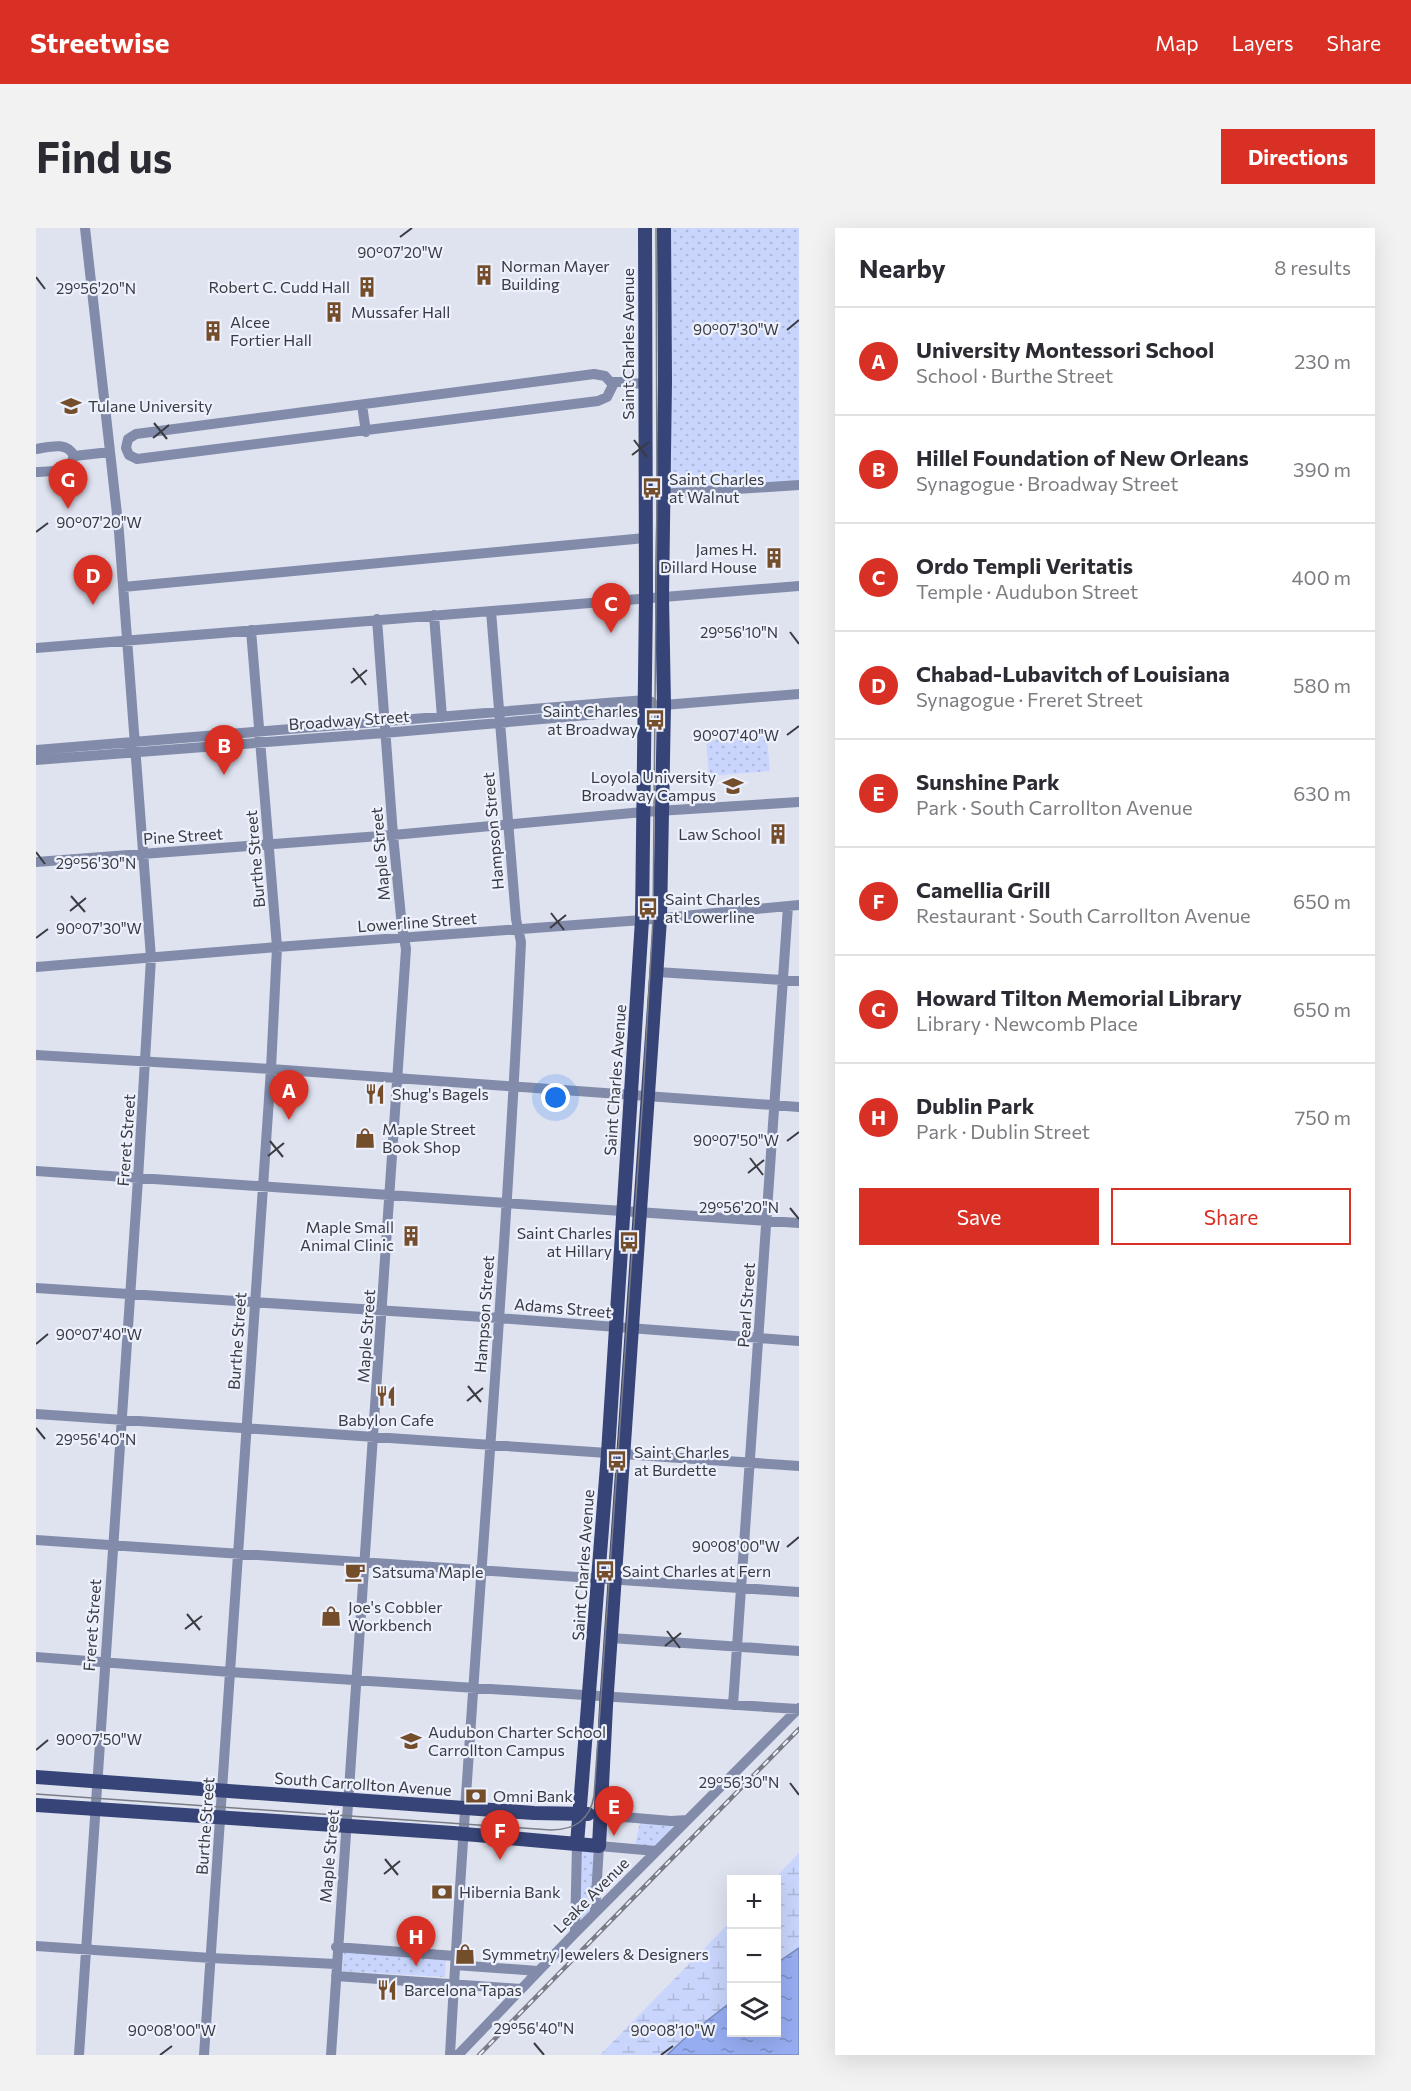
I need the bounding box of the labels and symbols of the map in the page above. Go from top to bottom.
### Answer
text: 90°07'20"W [357,243,443,261]
place label: Norman Mayer Building [501,256,610,293]
building icon: Norman Mayer Building [472,263,496,287]
street label: Saint Charles Avenue [618,268,637,420]
building icon: Robert C. Cudd Hall [355,275,379,299]
place label: Robert C. Cudd Hall [209,277,350,296]
text: 29°56'20"N [56,279,136,297]
building icon: Mussafer Hall [322,300,346,324]
place label: Mussafer Hall [351,302,450,321]
place label: Alcee Fortier Hall [230,312,312,349]
building icon: Alcee Fortier Hall [201,319,225,343]
text: 90°07'30"W [693,320,779,338]
school or university icon: Tulane University [59,394,83,418]
place label: Tulane University [88,396,213,415]
pin: G [48,460,87,509]
place label: Saint Charles at Walnut [669,469,764,506]
bus stop icon: Saint Charles at Walnut [640,476,664,500]
text: 90°07'20"W [56,513,142,531]
place label: James H. Dillard House [660,539,757,576]
building icon: James H. Dillard House [762,546,786,570]
pin: D [74,556,112,605]
pin: C [592,584,630,633]
text: 29°56'10"N [700,623,778,641]
place label: Saint Charles at Broadway [543,701,638,738]
street label: Broadway Street [288,706,410,733]
bus stop icon: Saint Charles at Broadway [643,708,667,732]
pin: B [204,726,243,775]
text: 90°07'40"W [693,726,779,744]
place label: Loyola University Broadway Campus [581,767,716,804]
street label: Hampson Street [478,771,507,891]
school or university icon: Loyola University Broadway Campus [721,774,745,798]
street label: Maple Street [366,806,393,902]
street label: Burthe Street [241,809,268,909]
building icon: Law School [766,822,790,846]
street label: Pine Street [142,823,224,848]
place label: Law School [678,824,761,843]
text: 29°56'30"N [56,854,136,872]
place label: Saint Charles at Lowerline [665,889,760,926]
bus stop icon: Saint Charles at Lowerline [636,896,660,920]
street label: Lowerline Street [357,908,478,935]
text: 90°07'30"W [56,919,142,937]
street label: Saint Charles Avenue [600,1004,629,1156]
pin: A [270,1070,308,1120]
restaurant icon: Shug's Bagels [363,1082,387,1106]
your location [541,1083,570,1112]
place label: Shug's Bagels [392,1084,489,1103]
street label: Freret Street [113,1093,138,1187]
place label: Maple Street Book Shop [382,1119,476,1156]
shop icon: Maple Street Book Shop [353,1126,377,1150]
text: 90°07'50"W [693,1131,779,1149]
text: 29°56'20"N [699,1198,779,1216]
place label: Maple Small Animal Clinic [300,1217,394,1254]
place label: Saint Charles at Hillary [517,1223,612,1260]
building icon: Maple Small Animal Clinic [399,1224,423,1248]
bus stop icon: Saint Charles at Hillary [617,1230,641,1254]
street label: Hampson Street [470,1254,497,1373]
street label: Pearl Street [733,1261,758,1348]
street label: Maple Street [353,1288,378,1383]
street label: Burthe Street [224,1291,249,1391]
street label: Adams Street [513,1294,613,1321]
text: 90°07'40"W [56,1325,142,1343]
restaurant icon: Babylon Cafe [374,1384,398,1408]
place label: Babylon Cafe [338,1410,434,1429]
text: 29°56'40"N [56,1430,136,1448]
place label: Saint Charles at Burdette [634,1442,729,1479]
bus stop icon: Saint Charles at Burdette [605,1449,629,1473]
street label: Saint Charles Avenue [568,1489,597,1641]
text: 90°08'00"W [692,1537,780,1555]
bus stop icon: Saint Charles at Fern [593,1559,617,1583]
cafe icon: Satsuma Maple [343,1560,367,1584]
place label: Saint Charles at Fern [622,1561,771,1580]
place label: Satsuma Maple [372,1562,483,1581]
street label: Freret Street [79,1578,104,1672]
place label: Joe's Cobbler Workbench [348,1597,443,1634]
shop icon: Joe's Cobbler Workbench [319,1604,343,1628]
place label: Audubon Charter School Carrollton Campus [428,1722,606,1759]
school or university icon: Audubon Charter School Carrollton Campus [399,1729,423,1753]
text: 90°07'50"W [56,1730,142,1748]
street label: South Carrollton Avenue [274,1768,452,1799]
text: 29°56'30"N [699,1773,779,1791]
street label: Burthe Street [192,1776,217,1876]
bank icon: Omni Bank [464,1784,488,1808]
place label: Omni Bank [493,1786,573,1805]
pin: E [594,1786,634,1836]
street label: Maple Street [315,1808,342,1904]
pin: F [480,1810,520,1860]
street label: Leake Avenue [549,1853,632,1936]
bank icon: Hibernia Bank [430,1880,454,1904]
place label: Hibernia Bank [459,1882,561,1901]
pin: H [396,1916,436,1966]
shop icon: Symmetry Jewelers & Designers [453,1942,477,1966]
place label: Symmetry Jewelers & Designers [482,1944,709,1963]
restaurant icon: Barcelona Tapas [375,1978,399,2002]
place label: Barcelona Tapas [404,1980,522,1999]
text: 29°56'40"N [494,2019,574,2037]
text: 90°08'00"W [128,2021,216,2039]
text: 90°08'10"W [631,2021,715,2039]

